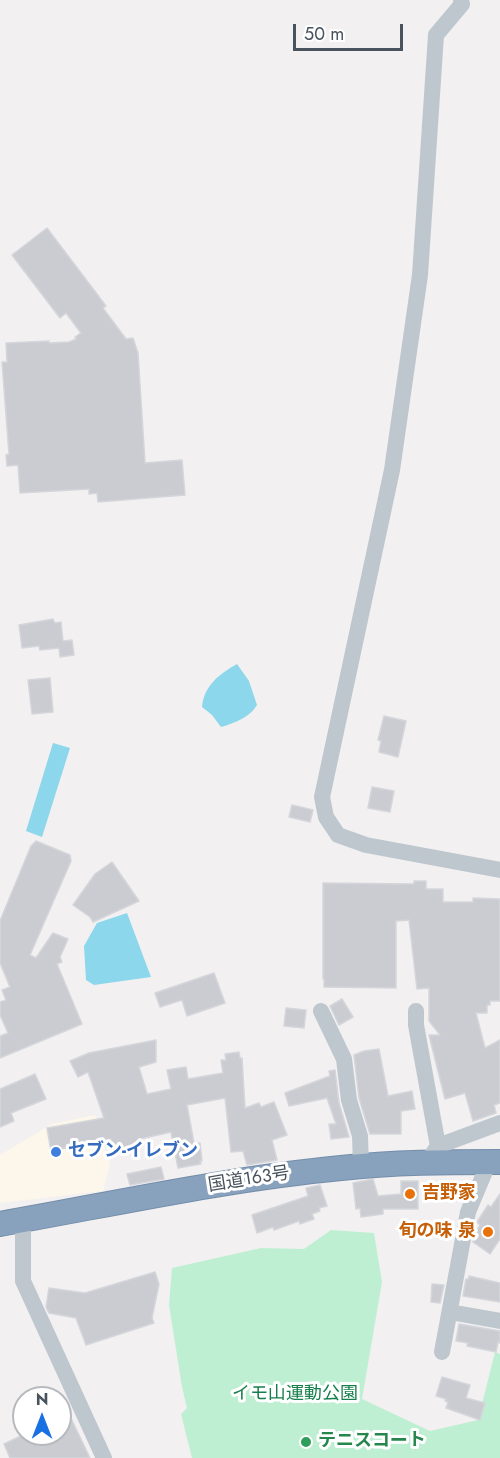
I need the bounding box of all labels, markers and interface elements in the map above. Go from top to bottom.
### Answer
scale bar [296,12,406,50]
text: 50 m [304,21,344,47]
place label: セブン-イレブン [68,1141,198,1163]
marker: セブン-イレブン [49,1145,63,1159]
street label: 国道163号 [207,1163,291,1197]
place label: 吉野家 [422,1183,476,1205]
marker: 吉野家 [403,1187,417,1201]
place label: 旬の味 泉 [399,1221,476,1243]
marker: 旬の味 泉 [481,1225,495,1239]
park label: イモ山運動公園 [232,1384,358,1406]
north arrow [12,1386,72,1446]
text: N [36,1388,48,1411]
place label: テニスコート [318,1431,426,1453]
marker: テニスコート [299,1435,313,1449]

